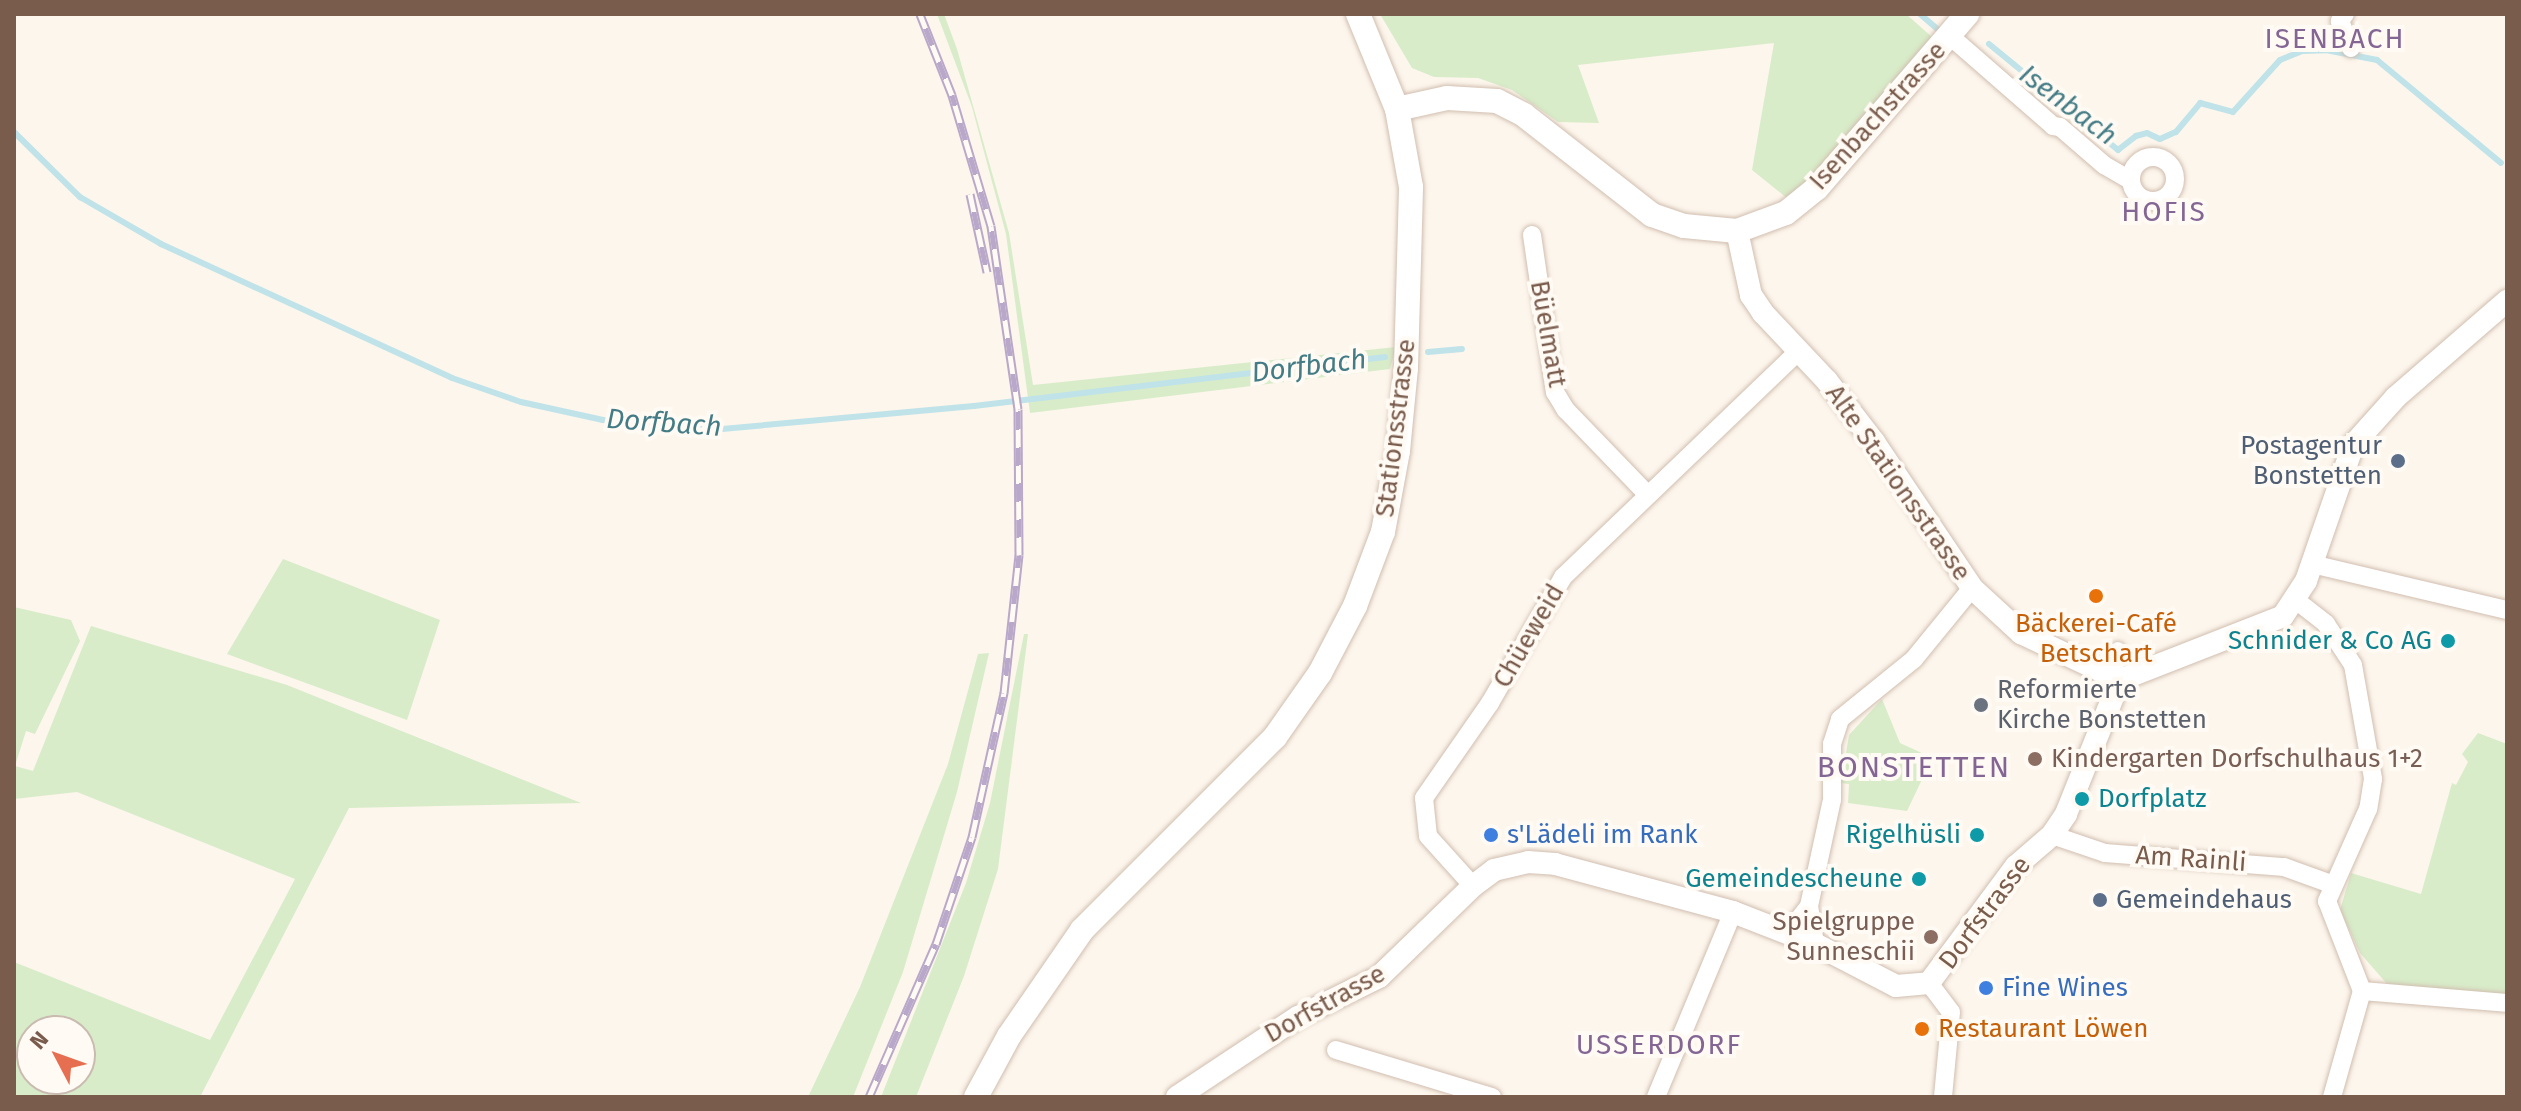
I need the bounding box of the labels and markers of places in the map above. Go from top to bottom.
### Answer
place label: Postagentur Bonstetten [2240,430,2382,492]
marker: Postagentur Bonstetten [2389,452,2407,470]
marker: Bäckerei-Café Betschart [2087,587,2105,605]
place label: Bäckerei-Café Betschart [2015,608,2177,670]
place label: Schnider & Co AG [2228,625,2432,657]
marker: Schnider & Co AG [2439,632,2457,650]
place label: Reformierte Kirche Bonstetten [1997,674,2207,736]
marker: Reformierte Kirche Bonstetten [1972,696,1990,714]
place label: Kindergarten Dorfschulhaus 1+2 [2051,743,2423,775]
marker: Kindergarten Dorfschulhaus 1+2 [2026,750,2044,768]
place label: Dorfplatz [2098,783,2206,815]
marker: Dorfplatz [2073,790,2091,808]
place label: s'Lädeli im Rank [1507,819,1698,851]
place label: Rigelhüsli [1846,819,1961,851]
marker: s'Lädeli im Rank [1482,826,1500,844]
marker: Rigelhüsli [1968,826,1986,844]
place label: Gemeindescheune [1685,863,1903,895]
marker: Gemeindescheune [1910,870,1928,888]
place label: Gemeindehaus [2116,884,2292,916]
marker: Gemeindehaus [2091,891,2109,909]
place label: Spielgruppe Sunneschii [1773,906,1915,968]
marker: Spielgruppe Sunneschii [1922,928,1940,946]
place label: Fine Wines [2002,972,2128,1004]
marker: Fine Wines [1977,979,1995,997]
place label: Restaurant Löwen [1938,1013,2148,1045]
marker: Restaurant Löwen [1913,1020,1931,1038]

